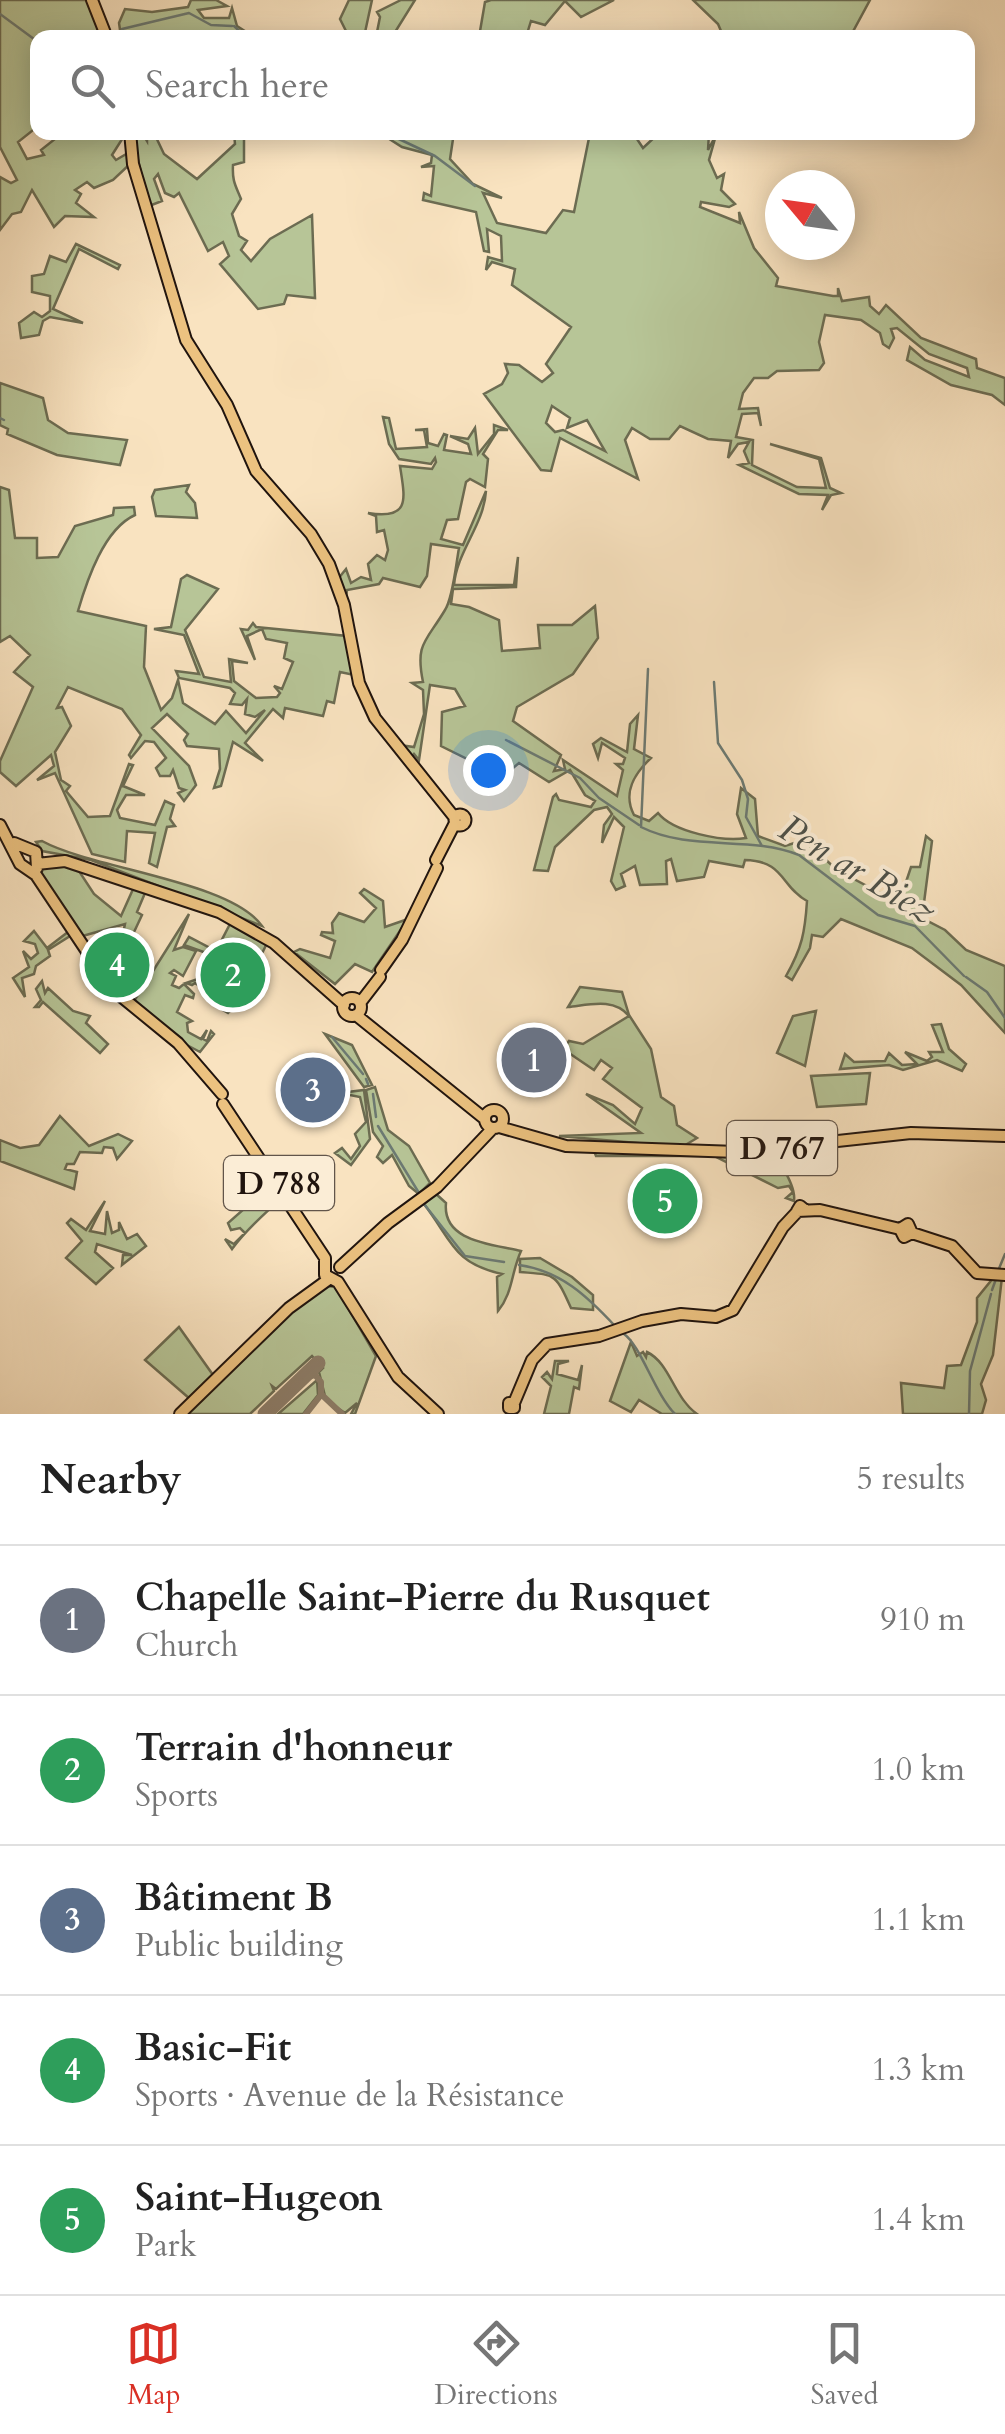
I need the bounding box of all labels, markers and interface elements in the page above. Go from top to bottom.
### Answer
search box [30,30,975,140]
icon: search [65,58,120,113]
text: Search here [145,59,329,111]
north arrow [765,170,855,260]
your location [463,745,514,796]
water label: Pen ar Biez [769,803,946,937]
pin: 4 [84,928,150,1002]
pin: 2 [200,938,266,1012]
pin: 1 [502,1022,566,1098]
pin: 3 [280,1052,346,1128]
road number: D 767 [727,1121,837,1175]
road number: D 788 [224,1156,334,1210]
pin: 5 [632,1164,698,1238]
text: Nearby [40,1451,182,1508]
text: 5 results [857,1457,965,1501]
text: Chapelle Saint-Pierre du Rusquet [135,1572,710,1624]
text: 1 [64,1598,81,1642]
text: 910 m [880,1598,965,1642]
text: Church [135,1624,238,1668]
text: Terrain d'honneur [135,1722,452,1774]
text: 2 [64,1748,81,1792]
text: 1.0 km [871,1748,965,1792]
text: Sports [135,1774,218,1818]
text: Bâtiment B [135,1872,333,1924]
text: 3 [64,1898,81,1942]
text: 1.1 km [871,1898,965,1942]
text: Public building [135,1924,343,1968]
text: Basic-Fit [135,2022,291,2074]
text: 4 [64,2048,81,2092]
text: 1.3 km [871,2048,965,2092]
text: Sports · Avenue de la Résistance [135,2074,565,2118]
text: Saint-Hugeon [135,2172,383,2224]
text: 5 [64,2198,81,2242]
text: 1.4 km [871,2198,965,2242]
text: Park [135,2224,197,2268]
tab: Map [126,2316,181,2414]
tab: Directions [434,2316,558,2414]
tab: Saved [811,2316,879,2414]

